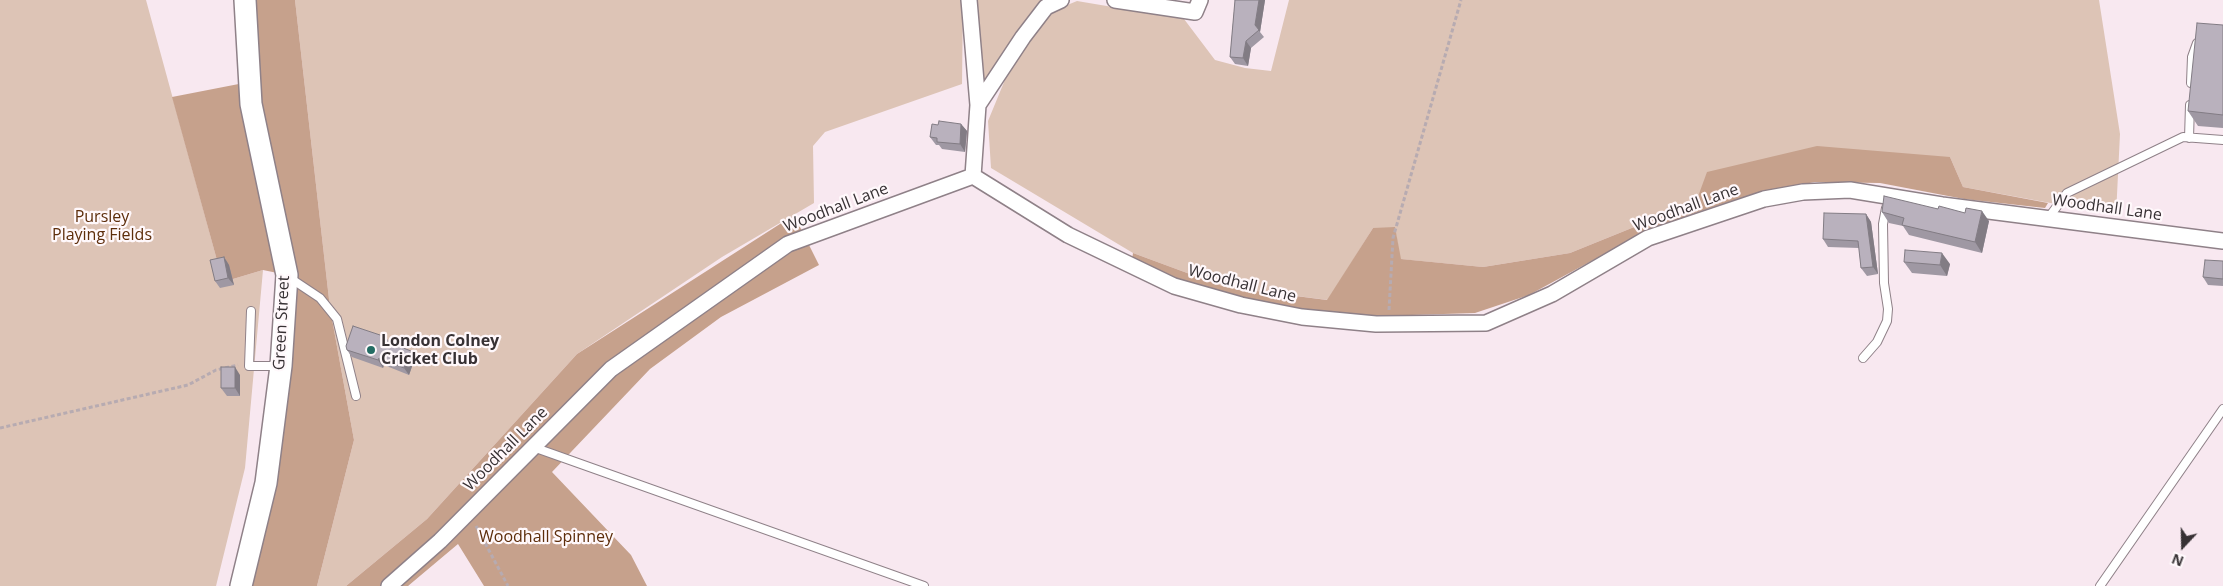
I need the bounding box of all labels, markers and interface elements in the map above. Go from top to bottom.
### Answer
street label: Woodhall Lane [781,179,891,237]
street label: Woodhall Lane [1631,180,1741,236]
street label: Woodhall Lane [2051,191,2163,225]
park label: Pursley Playing Fields [52,207,152,245]
street label: Woodhall Lane [1186,261,1298,307]
street label: Green Street [270,275,294,371]
place label: London Colney Cricket Club [381,331,499,369]
marker: London Colney Cricket Club [365,344,377,356]
street label: Woodhall Lane [460,403,552,495]
north arrow [2158,521,2208,571]
park label: Woodhall Spinney [479,527,613,547]
text: N [2169,550,2186,571]

